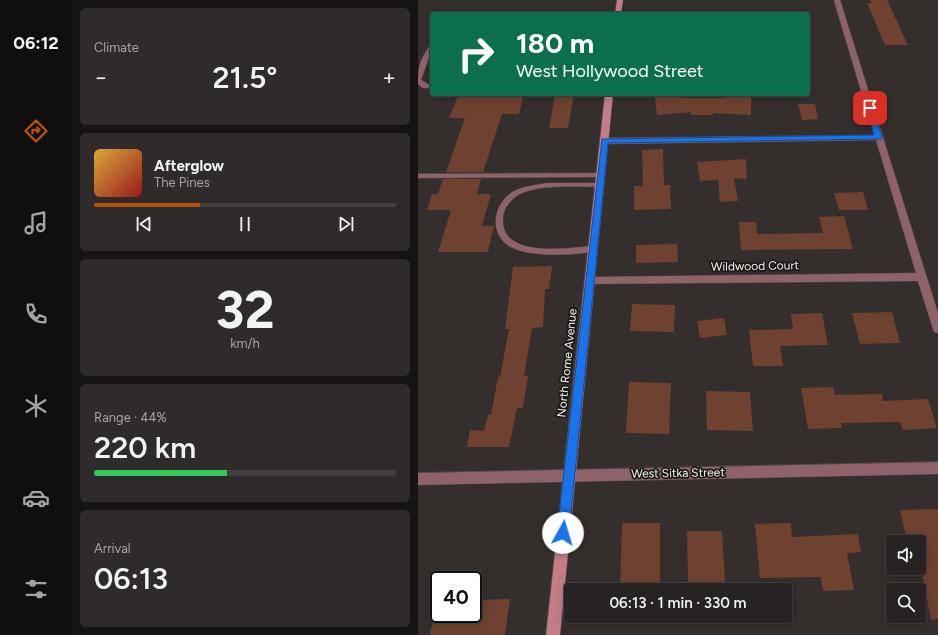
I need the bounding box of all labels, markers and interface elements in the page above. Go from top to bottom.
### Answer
text: 180 m [516,26,594,60]
icon: right [450,28,502,80]
text: 06:12 [13,32,59,54]
text: Climate [94,40,139,55]
text: 21.5° [212,59,278,96]
text: West Hollywood Street [516,60,704,82]
text: − [94,64,108,91]
text: + [382,64,396,91]
pin [853,91,887,125]
icon: arrive [859,97,881,119]
icon: directions [22,117,50,145]
text: Afterglow [154,157,224,175]
text: The Pines [154,175,210,190]
icon: music [22,209,50,237]
icon: previous [133,213,155,235]
icon: pause [234,213,256,235]
icon: next [335,213,357,235]
street label: Wildwood Court [711,258,800,274]
text: 32 [215,279,275,341]
icon: phone [22,300,50,328]
street label: North Rome Avenue [554,307,580,418]
text: km/h [230,336,260,351]
icon: climate [22,392,50,420]
text: Range · 44% [94,410,167,425]
text: 220 km [94,429,196,466]
street label: West Sitka Street [631,465,725,481]
icon: car [22,484,50,512]
position arrow [542,512,584,554]
map controls [886,535,926,623]
button: sound [886,535,926,575]
text: Arrival [94,541,131,556]
text: 06:13 [94,560,168,597]
speed limit sign: 40 [430,571,482,623]
icon: filters [22,575,50,603]
button: search [886,583,926,623]
text: 06:13 · 1 min · 330 m [609,594,747,612]

